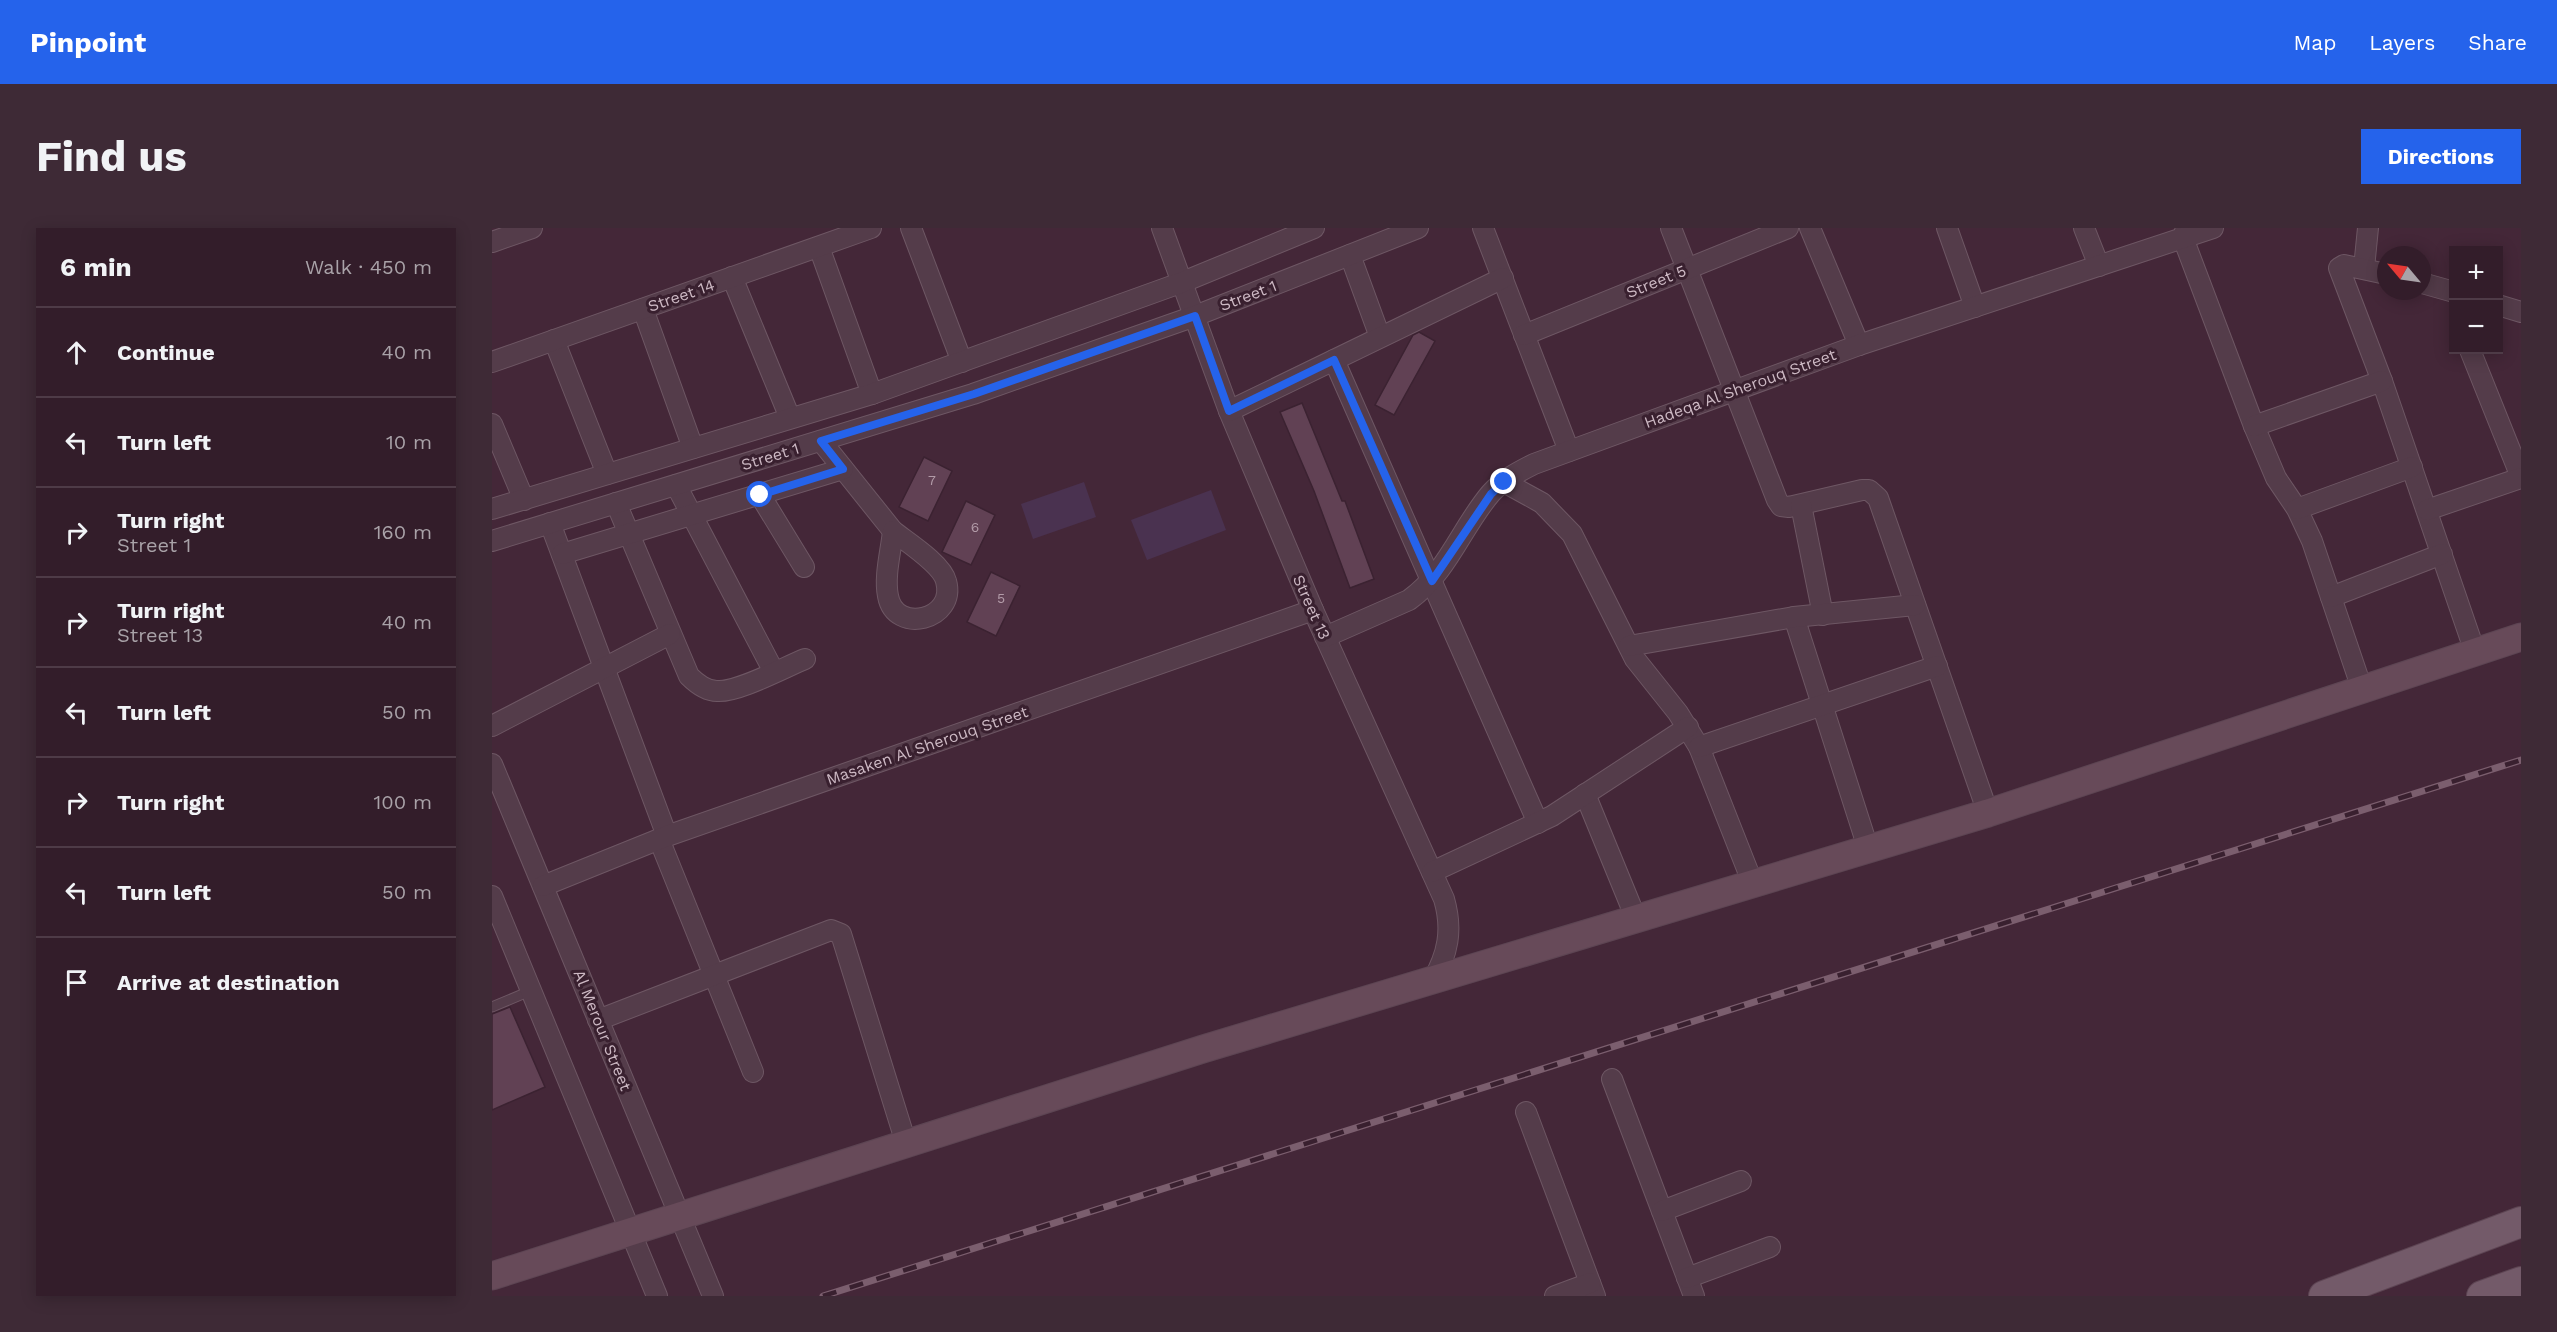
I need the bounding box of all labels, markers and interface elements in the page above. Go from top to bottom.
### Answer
text: Pinpoint [30,26,146,59]
text: Map [2293,30,2336,55]
text: Layers [2369,30,2435,55]
text: Share [2468,30,2527,55]
button: Directions [2361,129,2521,184]
text: Find us [36,132,187,181]
north arrow [2377,246,2431,300]
map controls [2449,246,2503,354]
button: + [2449,246,2503,300]
text: 6 min [60,252,132,282]
text: Walk · 450 m [305,255,432,279]
street label: Street 5 [1623,261,1689,302]
street label: Street 14 [645,275,717,316]
street label: Street 1 [1217,276,1279,315]
button: − [2449,300,2503,354]
icon: ahead [60,336,93,369]
text: Continue [117,340,215,365]
text: 40 m [381,340,432,364]
street label: Hadeqa Al Sherouq Street [1642,345,1839,432]
icon: left [60,426,93,459]
text: Turn left [117,430,211,455]
text: 10 m [386,430,432,454]
street label: Street 1 [739,439,801,474]
route end [1490,468,1516,494]
house number: 7 [928,472,936,488]
route start [746,481,772,507]
text: Turn right [117,508,224,533]
icon: right [60,516,93,549]
house number: 6 [971,519,979,535]
text: 160 m [374,520,432,544]
text: Street 1 [117,533,191,557]
street label: Street 13 [1289,572,1334,643]
house number: 5 [997,590,1005,606]
text: Turn right [117,598,224,623]
icon: right [60,606,93,639]
text: 40 m [381,610,432,634]
text: Street 13 [117,623,203,647]
icon: left [60,696,93,729]
text: Turn left [117,700,211,725]
text: 50 m [382,700,432,724]
street label: Masaken Al Sherouq Street [824,702,1031,789]
icon: right [60,786,93,819]
text: Turn right [117,790,224,815]
text: 100 m [373,790,432,814]
icon: left [60,876,93,909]
text: Turn left [117,880,211,905]
text: 50 m [382,880,432,904]
icon: arrive [60,966,93,999]
street label: Al Merour Street [570,967,636,1094]
text: Arrive at destination [117,970,340,995]

